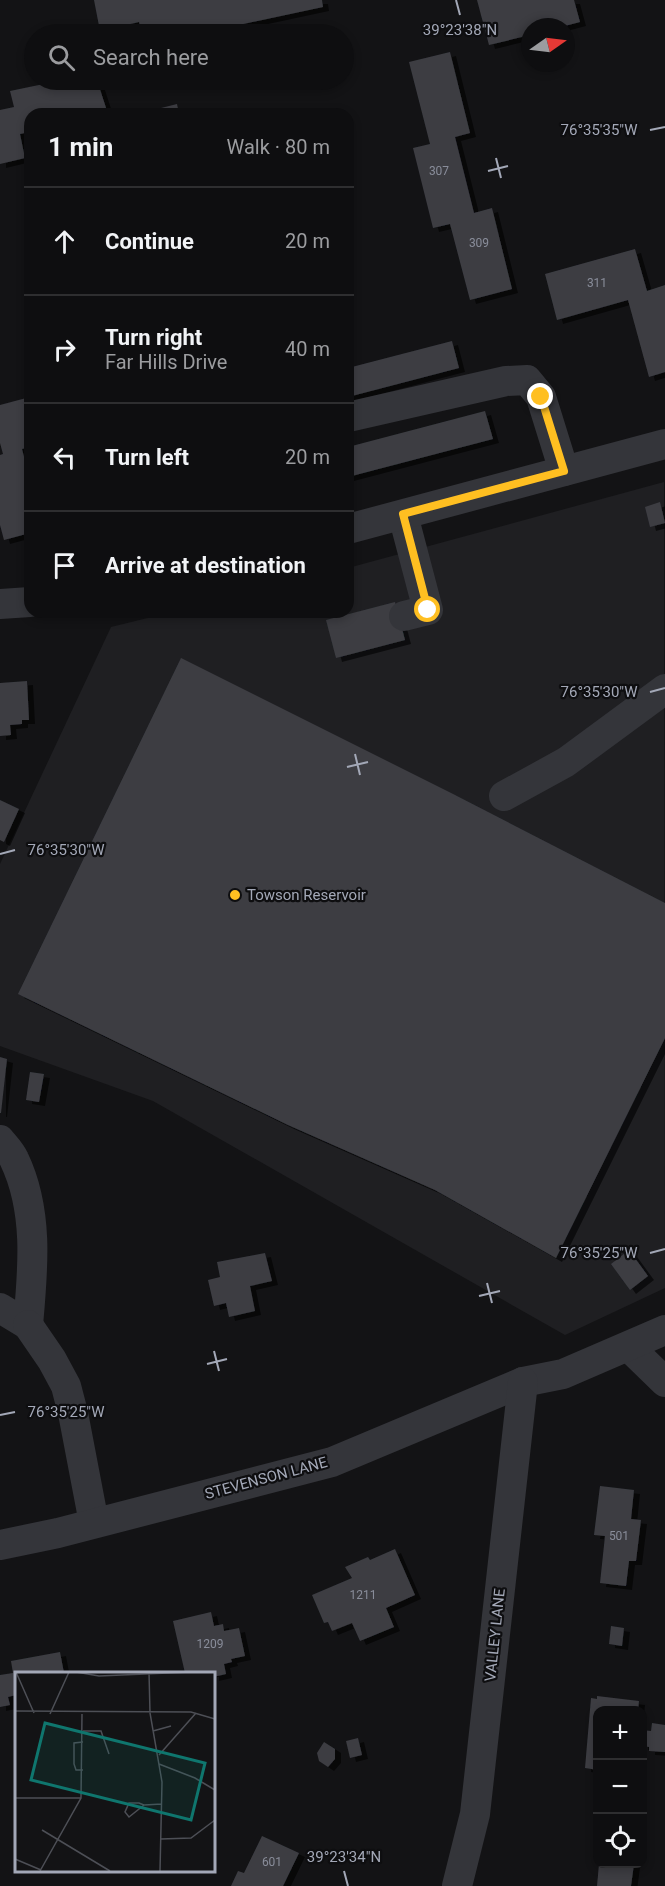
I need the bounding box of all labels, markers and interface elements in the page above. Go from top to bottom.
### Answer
north arrow [521,18,575,72]
text: 39°23'38"N [423,21,497,39]
search box [24,24,354,90]
icon: search [45,41,78,74]
text: Search here [93,45,209,70]
text: 76°35'35"W [561,121,637,139]
text: 1 min [48,132,113,162]
text: Walk · 80 m [227,135,330,159]
house number: 307 [429,164,449,178]
icon: ahead [48,225,81,258]
text: Continue [105,229,194,254]
text: 20 m [285,229,330,253]
house number: 309 [469,236,489,250]
house number: 311 [587,276,607,290]
text: Turn right [105,325,202,350]
icon: right [48,333,81,366]
text: 40 m [285,337,330,361]
text: Far Hills Drive [105,350,227,374]
route end [527,383,553,409]
icon: left [48,441,81,474]
text: Turn left [105,445,189,470]
text: 20 m [285,445,330,469]
icon: arrive [48,549,81,582]
text: Arrive at destination [105,553,306,578]
route start [414,596,440,622]
text: 76°35'30"W [561,683,637,701]
text: 76°35'30"W [28,841,104,859]
place label: Towson Reservoir [247,886,366,904]
marker: Towson Reservoir [228,888,242,902]
text: 76°35'25"W [561,1244,637,1262]
text: 76°35'25"W [28,1403,104,1421]
street label: STEVENSON LANE [203,1453,330,1503]
house number: 501 [609,1529,629,1543]
street label: VALLEY LANE [481,1587,509,1682]
house number: 1211 [350,1588,376,1602]
house number: 1209 [197,1637,223,1651]
inset map [15,1672,214,1871]
map controls [593,1706,647,1868]
button: + [593,1706,647,1760]
button: − [593,1760,647,1814]
button: locate [593,1814,647,1868]
text: 39°23'34"N [307,1848,381,1866]
house number: 601 [262,1855,282,1869]

